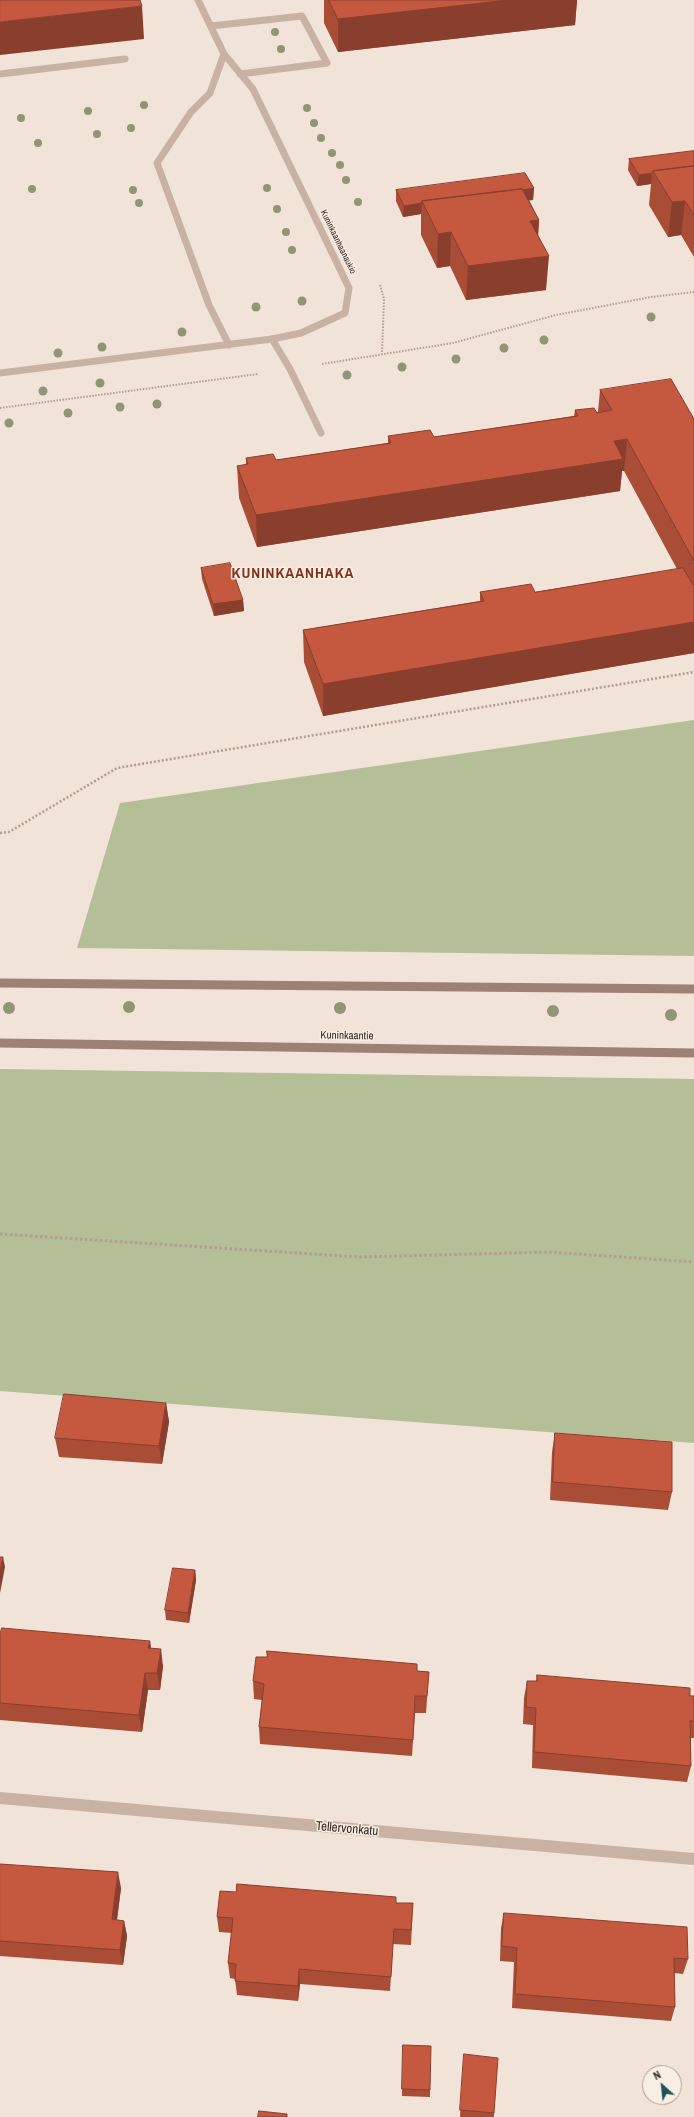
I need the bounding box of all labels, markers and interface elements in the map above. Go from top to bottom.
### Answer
street label: Kuninkaanhaanaukio [318,208,358,276]
district label: KUNINKAANHAKA [232,565,354,583]
street label: Kuninkaantie [320,1029,374,1043]
street label: Tellervonkatu [315,1818,379,1840]
north arrow [642,2065,682,2105]
text: N [651,2067,663,2083]

